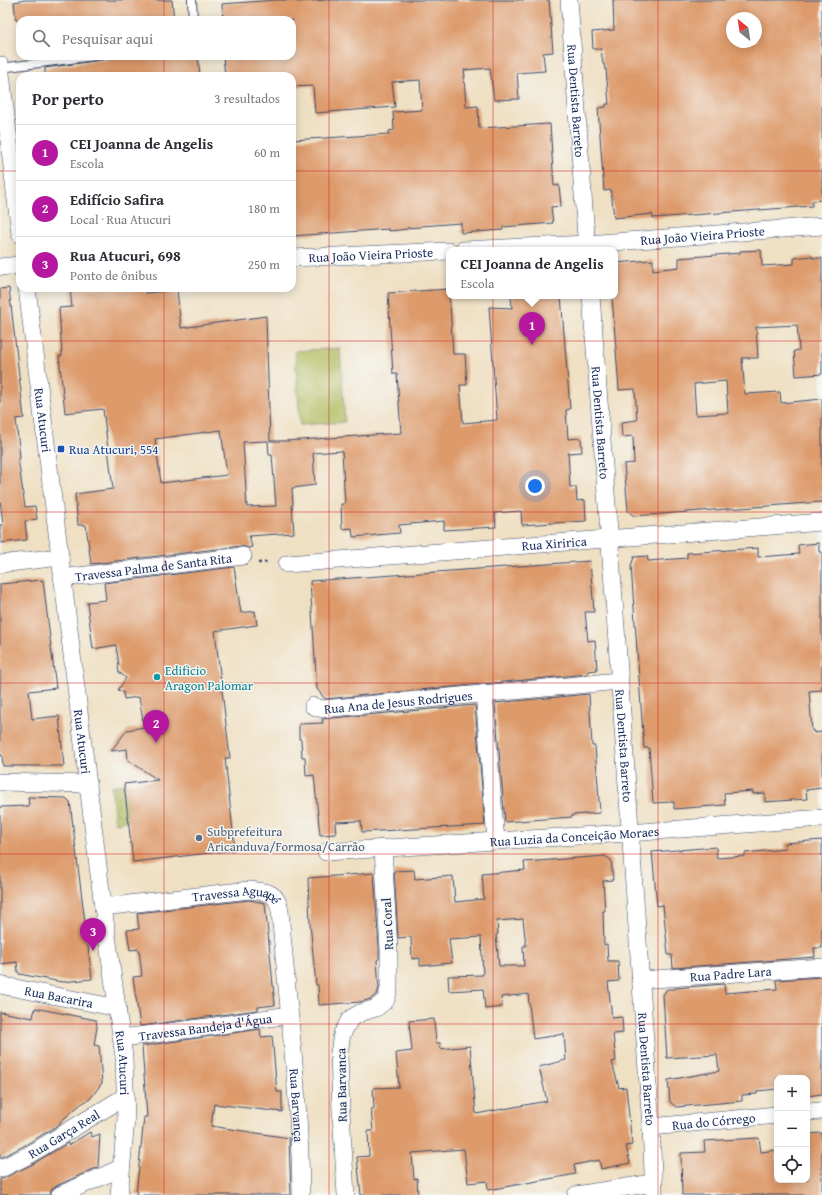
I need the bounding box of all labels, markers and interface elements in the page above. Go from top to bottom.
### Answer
north arrow [726,12,762,48]
search box [16,16,296,60]
icon: search [30,27,52,49]
text: Pesquisar aqui [62,28,153,49]
street label: Rua Dentista Barreto [562,44,589,158]
text: Por perto [32,86,104,111]
text: 3 resultados [214,89,280,108]
text: CEI Joanna de Angelis [70,133,213,154]
text: 1 [42,143,48,162]
text: 60 m [254,143,280,162]
text: Escola [70,154,104,173]
text: Edifício Safira [70,189,164,210]
text: 2 [42,199,48,218]
text: 180 m [248,199,280,218]
text: Local · Rua Atucuri [70,210,171,229]
street label: Rua João Vieira Prioste [640,221,765,250]
street label: Rua João Vieira Prioste [308,243,434,267]
text: Rua Atucuri, 698 [70,245,181,266]
popup [446,247,618,299]
text: CEI Joanna de Angelis [460,253,604,274]
text: 3 [42,255,48,274]
text: 250 m [248,255,280,274]
text: Ponto de ônibus [70,266,157,285]
text: Escola [460,274,494,293]
pin: 1 [519,312,545,345]
street label: Rua Dentista Barreto [586,365,614,480]
street label: Rua Atucuri [29,387,56,454]
place label: Rua Atucuri, 554 [69,440,159,459]
marker: Rua Atucuri, 554 [56,444,66,454]
your location [525,476,545,496]
street label: Rua Xiririca [521,531,588,556]
street label: Travessa Palma de Santa Rita [74,548,234,586]
place label: Edificio Aragon Palomar [165,661,254,695]
marker: Edificio Aragon Palomar [152,672,162,682]
street label: Rua Ana de Jesus Rodrigues [323,686,473,719]
street label: Rua Dentista Barreto [610,689,637,803]
street label: Rua Atucuri [69,708,96,775]
pin: 2 [143,710,169,743]
place label: Subprefeitura Aricanduva/Formosa/Carrão [207,822,365,856]
street label: Rua Luzia da Conceição Moraes [489,822,660,851]
marker: Subprefeitura Aricanduva/Formosa/Carrão [194,833,204,843]
street label: Travessa Aguapé [191,881,286,908]
street label: Rua Coral [377,897,398,951]
pin: 3 [80,918,106,951]
street label: Rua Padre Lara [689,962,773,986]
street label: Rua Bacarira [23,981,96,1013]
street label: Travessa Bandeja d'Água [137,1009,274,1046]
street label: Rua Dentista Barreto [633,1012,660,1127]
street label: Rua Atucuri [110,1029,134,1096]
street label: Rua Barvanca [331,1047,352,1122]
street label: Rua Barvança [284,1068,308,1143]
map controls [774,1075,810,1183]
button: + [774,1075,810,1111]
street label: Rua Garça Real [25,1105,104,1163]
street label: Rua do Córrego [671,1108,757,1135]
button: − [774,1111,810,1147]
button: locate [774,1147,810,1183]

